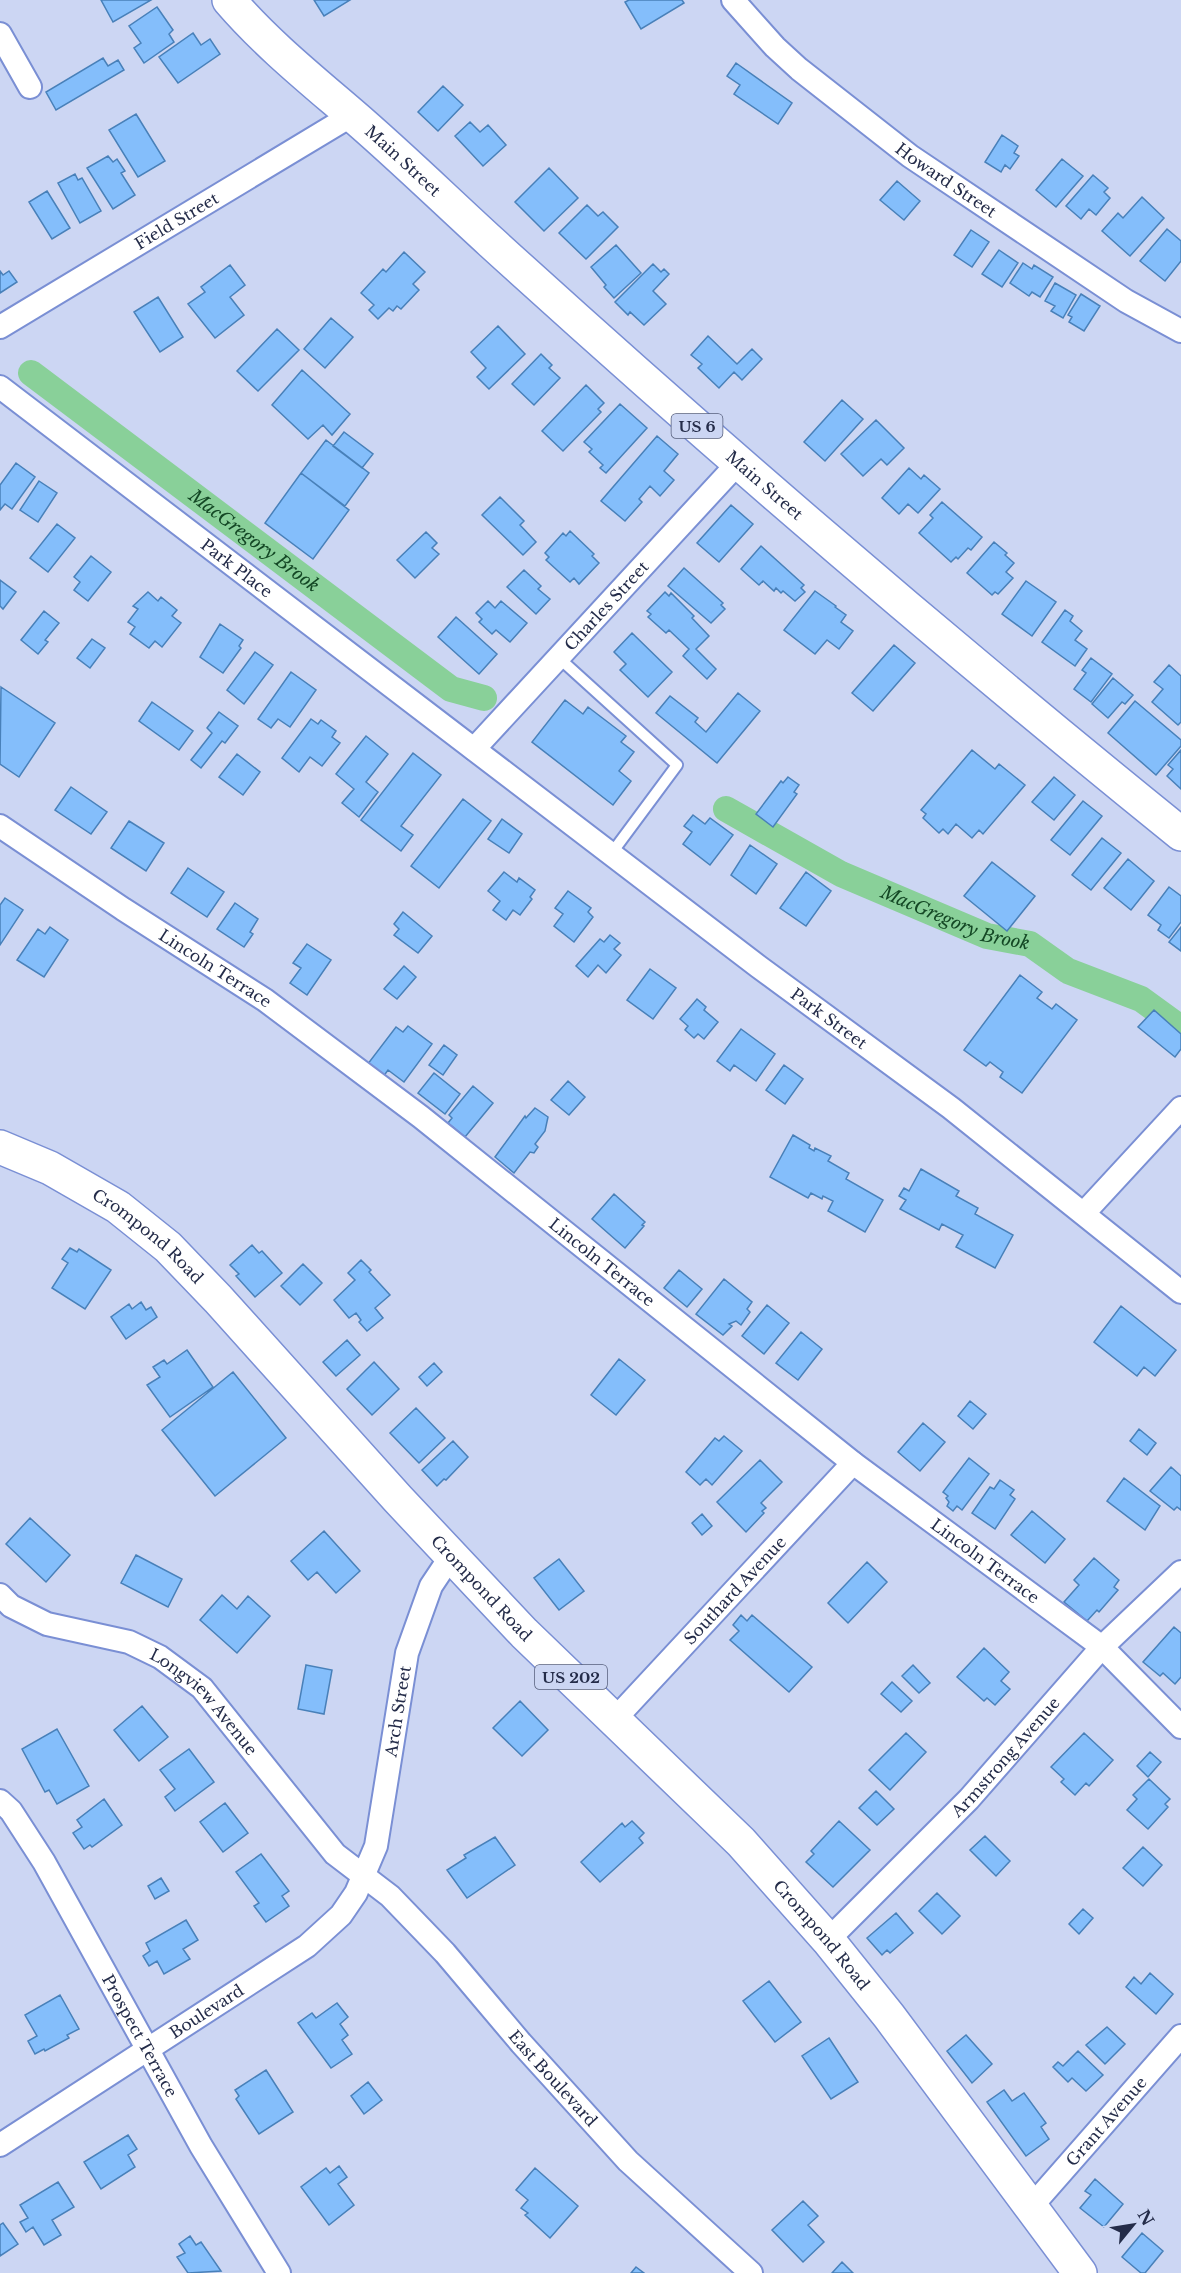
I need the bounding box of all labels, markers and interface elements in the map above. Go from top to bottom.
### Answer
street label: Main Street [361,121,445,200]
street label: Howard Street [892,139,1001,221]
street label: Field Street [131,188,222,254]
road number: US 6 [672,414,722,438]
street label: Main Street [722,446,807,524]
water label: MacGregory Brook [184,484,324,597]
street label: Park Place [197,534,276,602]
street label: Charles Street [560,557,653,655]
water label: MacGregory Brook [876,881,1031,955]
street label: Lincoln Terrace [155,925,276,1012]
street label: Park Street [787,984,871,1053]
street label: Crompond Road [89,1184,208,1288]
street label: Lincoln Terrace [545,1214,659,1310]
street label: Lincoln Terrace [927,1514,1043,1607]
street label: Crompond Road [427,1531,536,1645]
street label: Southard Avenue [680,1532,790,1648]
street label: Longview Avenue [147,1644,262,1759]
street label: Arch Street [380,1664,415,1759]
road number: US 202 [535,1665,607,1689]
street label: Armstrong Avenue [946,1693,1064,1822]
street label: Crompond Road [769,1876,874,1994]
street label: Prospect Terrace [98,1971,182,2101]
street label: Boulevard [166,1980,247,2043]
street label: East Boulevard [504,2026,602,2131]
street label: Grant Avenue [1062,2072,1151,2170]
north arrow [1103,2195,1163,2255]
text: N [1134,2206,1158,2229]

